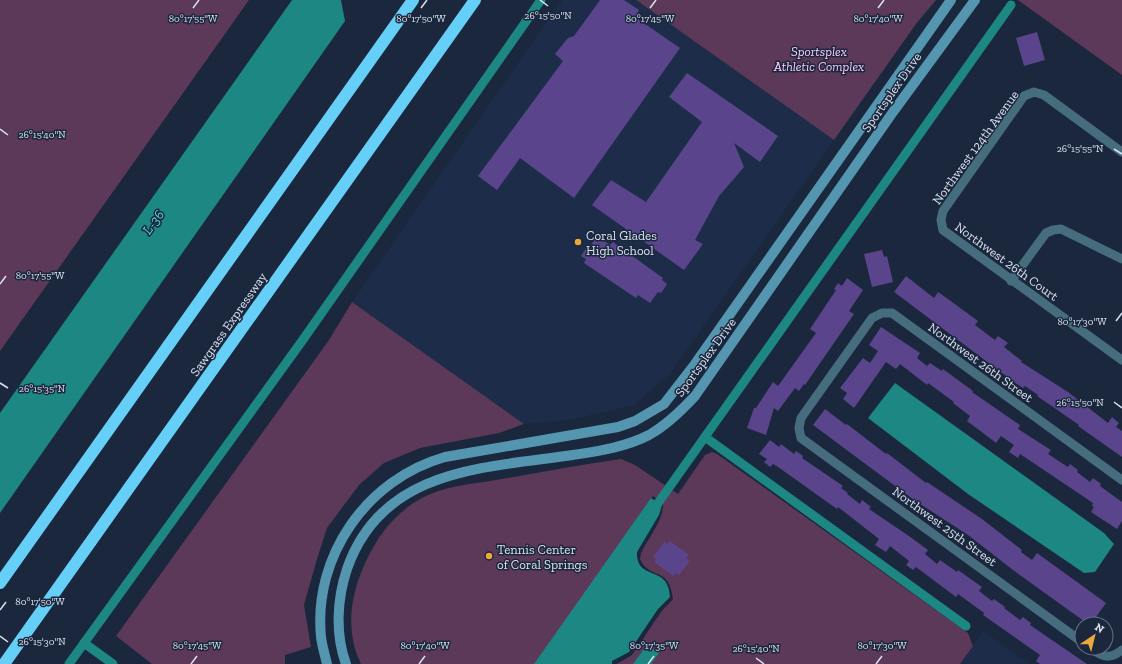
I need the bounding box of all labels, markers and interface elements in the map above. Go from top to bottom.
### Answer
text: 26°15'50"N [524,10,572,22]
text: 80°17'55"W [169,13,218,25]
text: 80°17'50"W [396,13,446,25]
text: 80°17'45"W [626,13,675,25]
text: 80°17'40"W [853,13,903,25]
park label: Sportsplex Athletic Complex [773,44,864,74]
street label: Sportsplex Drive [858,50,924,135]
street label: Northwest 124th Avenue [929,87,1022,207]
text: 26°15'40"N [18,129,66,141]
text: 26°15'55"N [1057,143,1104,155]
water label: L-36 [139,207,168,238]
street label: Northwest 26th Court [952,219,1061,304]
place label: Coral Glades High School [586,228,657,258]
marker: Coral Glades High School [573,237,583,247]
street label: Sawgrass Expressway [187,269,270,379]
text: 80°17'55"W [16,270,65,282]
street label: Sportsplex Drive [672,315,739,400]
text: 80°17'30"W [1057,316,1107,328]
street label: Northwest 26th Street [926,319,1036,405]
text: 26°15'35"N [19,383,66,395]
text: 26°15'50"N [1056,397,1104,409]
street label: Northwest 25th Street [890,484,1000,569]
place label: Tennis Center of Coral Springs [497,542,588,572]
marker: Tennis Center of Coral Springs [484,551,494,561]
text: 80°17'50"W [15,596,65,608]
north arrow [1074,616,1114,656]
text: N [1092,620,1107,636]
text: 26°15'30"N [18,636,66,648]
text: 80°17'45"W [173,640,222,652]
text: 80°17'40"W [400,640,450,652]
text: 80°17'35"W [630,640,679,652]
text: 80°17'30"W [857,640,907,652]
text: 26°15'40"N [732,643,780,655]

